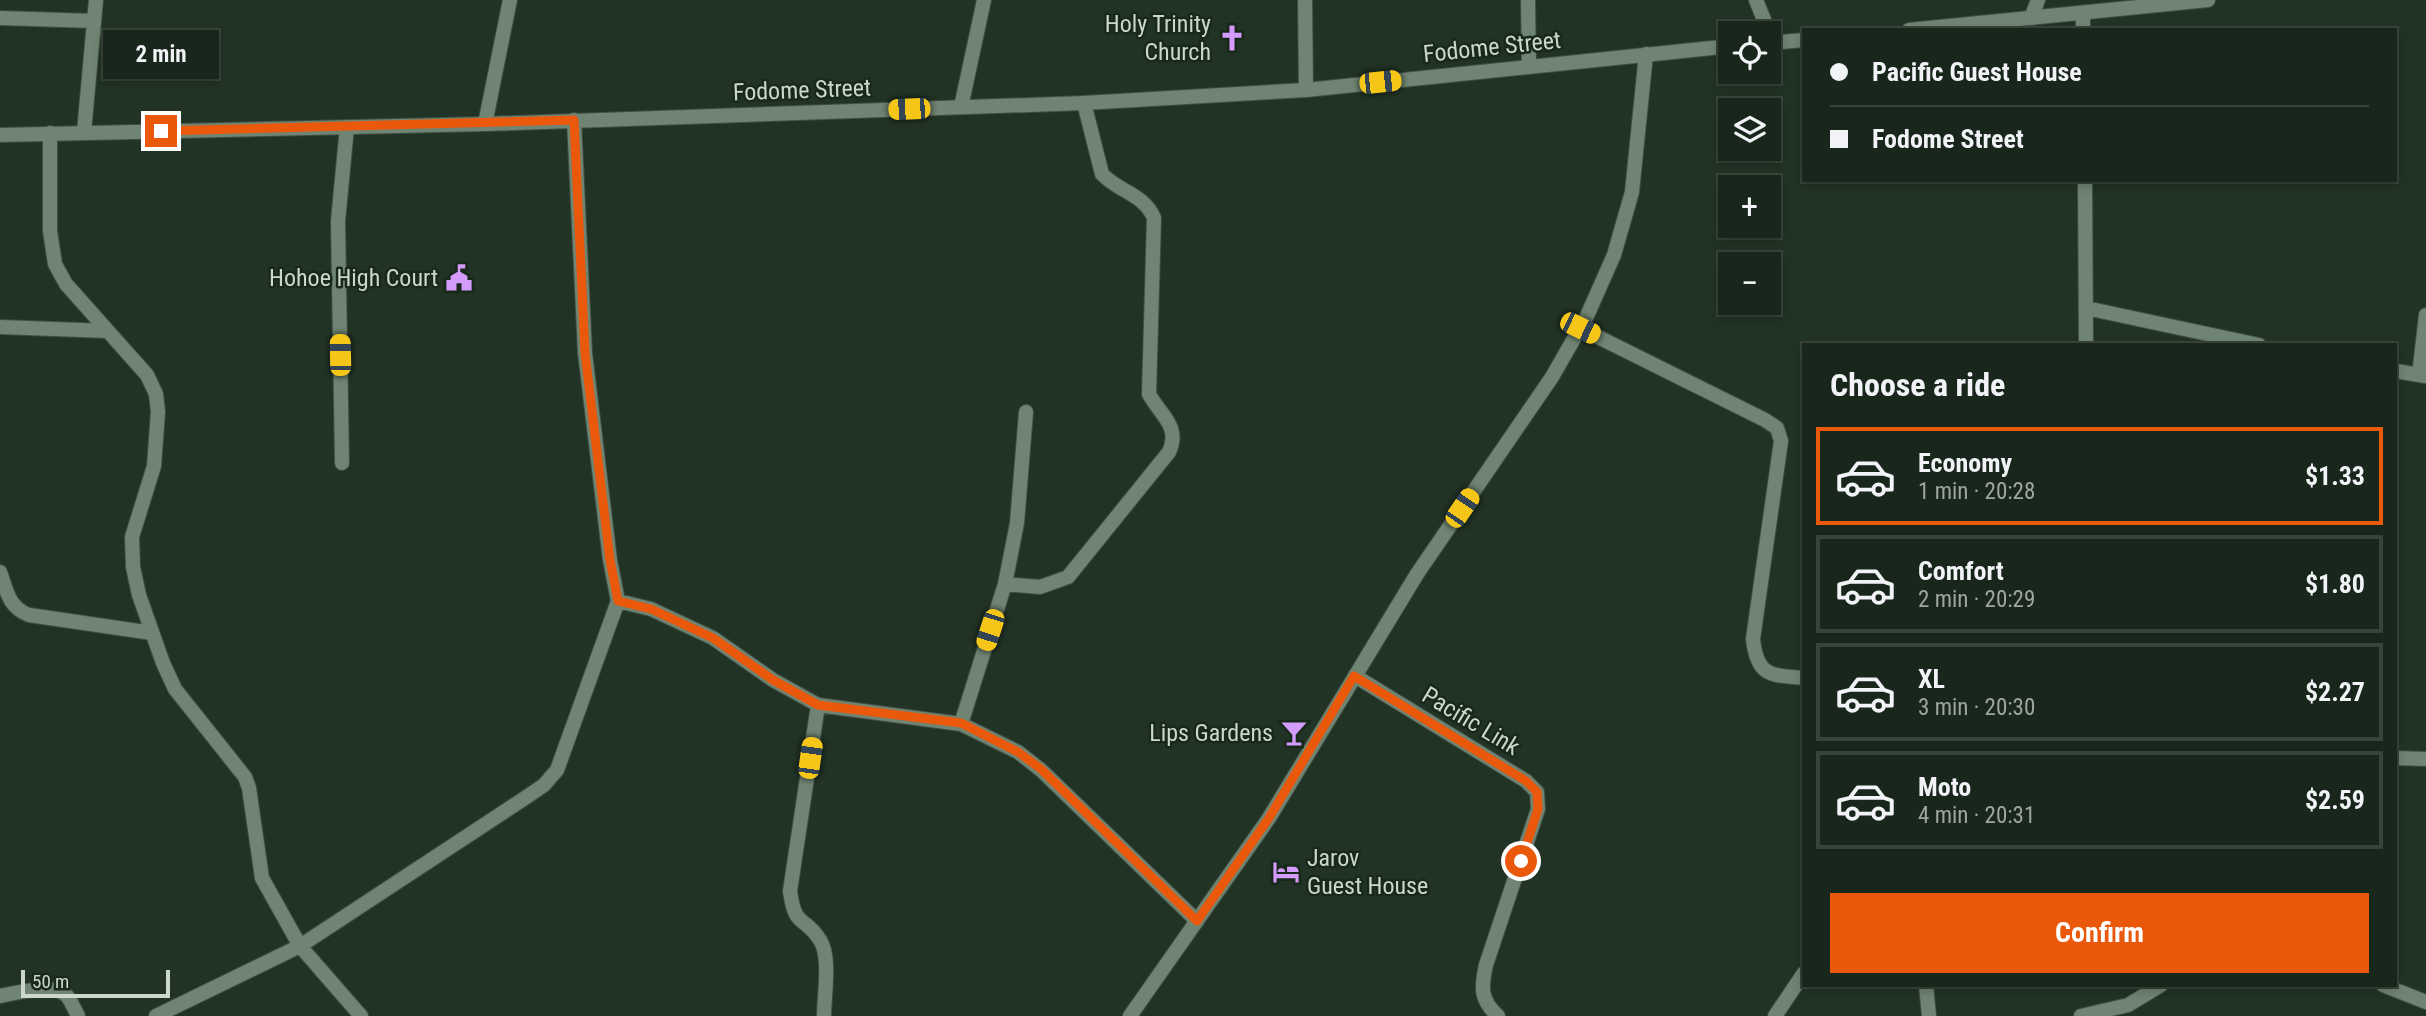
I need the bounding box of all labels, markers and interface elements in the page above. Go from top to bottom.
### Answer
place label: Holy Trinity Church [1105,10,1211,66]
map controls [1718,21,1781,315]
button: locate [1718,21,1781,84]
church icon: Holy Trinity Church [1217,23,1247,53]
street label: Fodome Street [1422,26,1562,68]
callout: 2 min [103,30,219,78]
text: 2 min [135,41,187,68]
text: Pacific Guest House [1872,57,2082,87]
car [1359,69,1402,95]
street label: Fodome Street [732,74,872,106]
car [888,98,931,120]
button: layers [1718,98,1781,161]
route end [145,115,177,147]
text: Fodome Street [1872,124,2024,154]
button: + [1718,175,1781,238]
button: − [1718,252,1781,315]
public building icon: Hohoe High Court [444,263,474,293]
place label: Hohoe High Court [269,264,438,292]
car [1557,309,1604,347]
car [330,334,351,376]
text: Choose a ride [1830,366,2005,404]
icon: car [1834,445,1897,508]
text: Economy [1918,448,2012,478]
text: $1.33 [2305,461,2365,491]
text: 1 min · 20:28 [1918,478,2035,505]
car [1442,485,1483,531]
icon: car [1834,553,1897,616]
text: Comfort [1918,556,2004,586]
text: $1.80 [2305,569,2365,599]
text: 2 min · 20:29 [1918,586,2035,613]
car [974,607,1007,653]
icon: car [1834,661,1897,724]
text: XL [1918,664,1945,694]
text: $2.27 [2305,677,2365,707]
street label: Pacific Link [1417,681,1525,761]
text: 3 min · 20:30 [1918,694,2035,721]
bar icon: Lips Gardens [1279,718,1309,748]
place label: Lips Gardens [1149,719,1273,747]
car [797,736,824,780]
icon: car [1834,769,1897,832]
text: Moto [1918,772,1971,802]
text: $2.59 [2305,785,2365,815]
text: 4 min · 20:31 [1918,802,2035,829]
place label: Jarov Guest House [1307,844,1428,900]
route start [1505,845,1537,877]
hotel icon: Jarov Guest House [1271,857,1301,887]
button: Confirm [1830,893,2369,973]
scale bar [21,967,170,999]
text: 50 m [32,970,69,993]

